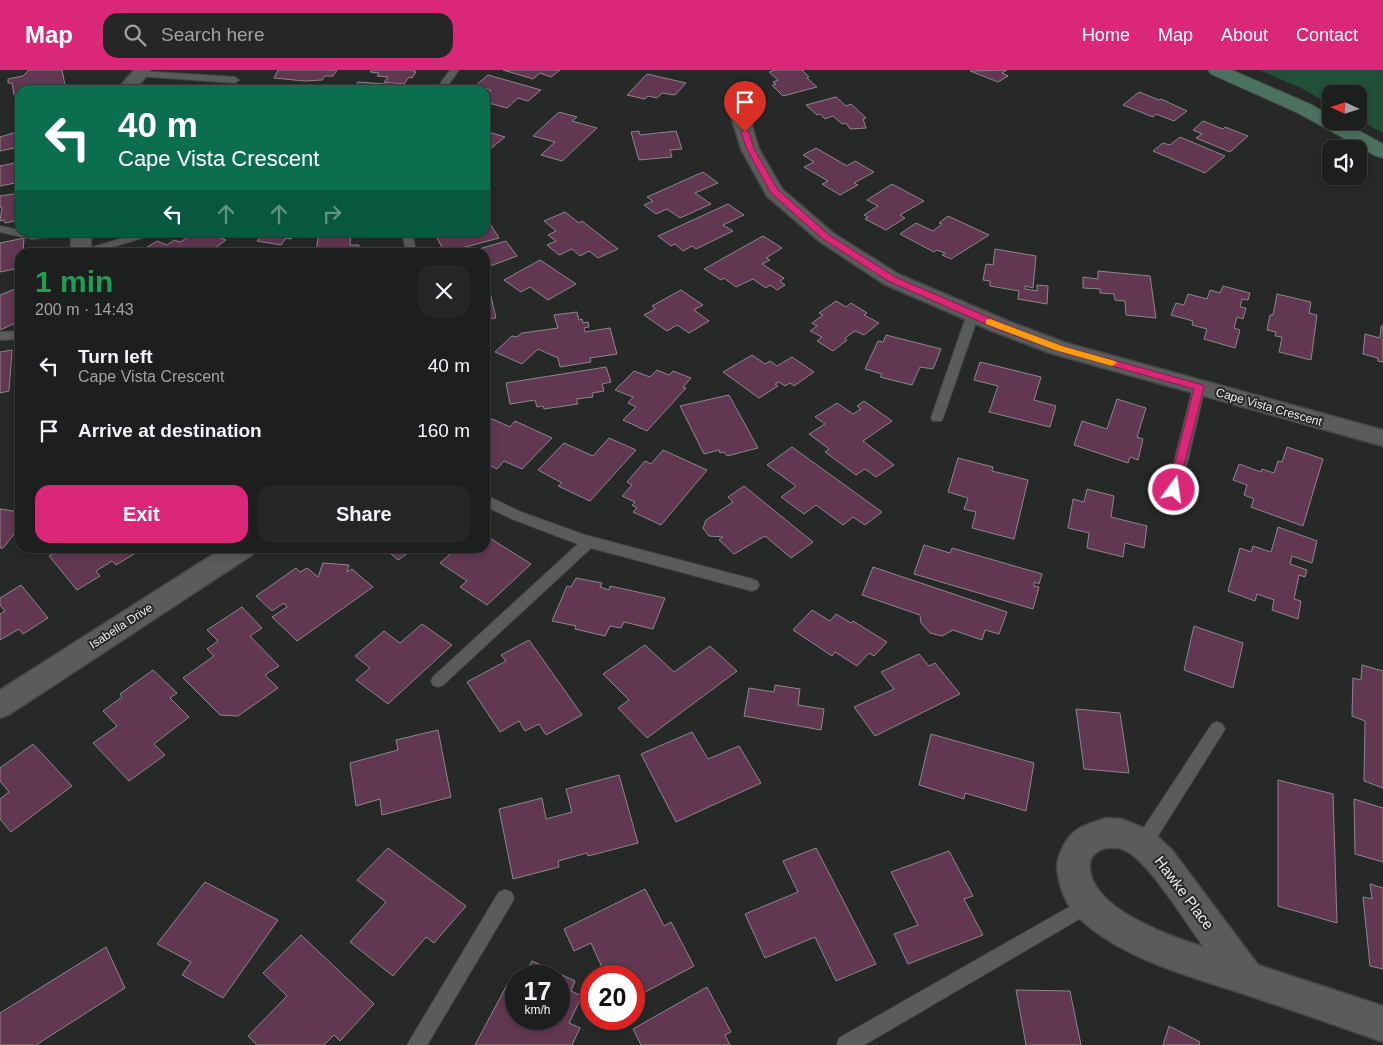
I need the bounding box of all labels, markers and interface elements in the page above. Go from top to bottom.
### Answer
search box [103,13,453,58]
text: Map [25,21,73,48]
icon: search [121,21,149,49]
text: Search here [161,24,265,45]
text: Home [1082,25,1130,45]
text: Map [1158,25,1193,45]
text: About [1221,25,1268,45]
text: Contact [1296,25,1358,45]
pin [724,81,766,132]
north arrow [1322,85,1368,130]
map controls [1322,85,1367,185]
icon: arrive [731,88,759,116]
icon: left [35,105,100,170]
text: 40 m [118,105,198,144]
button: sound [1322,140,1367,185]
text: Cape Vista Crescent [118,146,319,171]
icon: left [159,200,187,228]
icon: ahead [212,200,240,228]
icon: ahead [265,200,293,228]
icon: right [318,200,346,228]
text: 1 min [35,265,113,298]
button: close [418,265,470,317]
text: 200 m · 14:43 [35,301,134,318]
text: Turn left [78,346,153,367]
icon: left [35,352,63,380]
text: 40 m [428,355,470,376]
text: Cape Vista Crescent [78,368,224,385]
street label: Cape Vista Crescent [1214,385,1324,429]
icon: arrive [35,417,63,445]
text: Arrive at destination [78,420,262,441]
text: 160 m [417,420,470,441]
position arrow [1147,463,1199,515]
button: Exit [35,485,248,543]
button: Share [258,485,470,543]
street label: Isabella Drive [87,600,156,652]
street label: Hawke Place [1151,853,1218,933]
speed limit sign: 20 [580,965,645,1030]
text: 17 [524,977,551,1005]
text: km/h [524,1003,551,1017]

